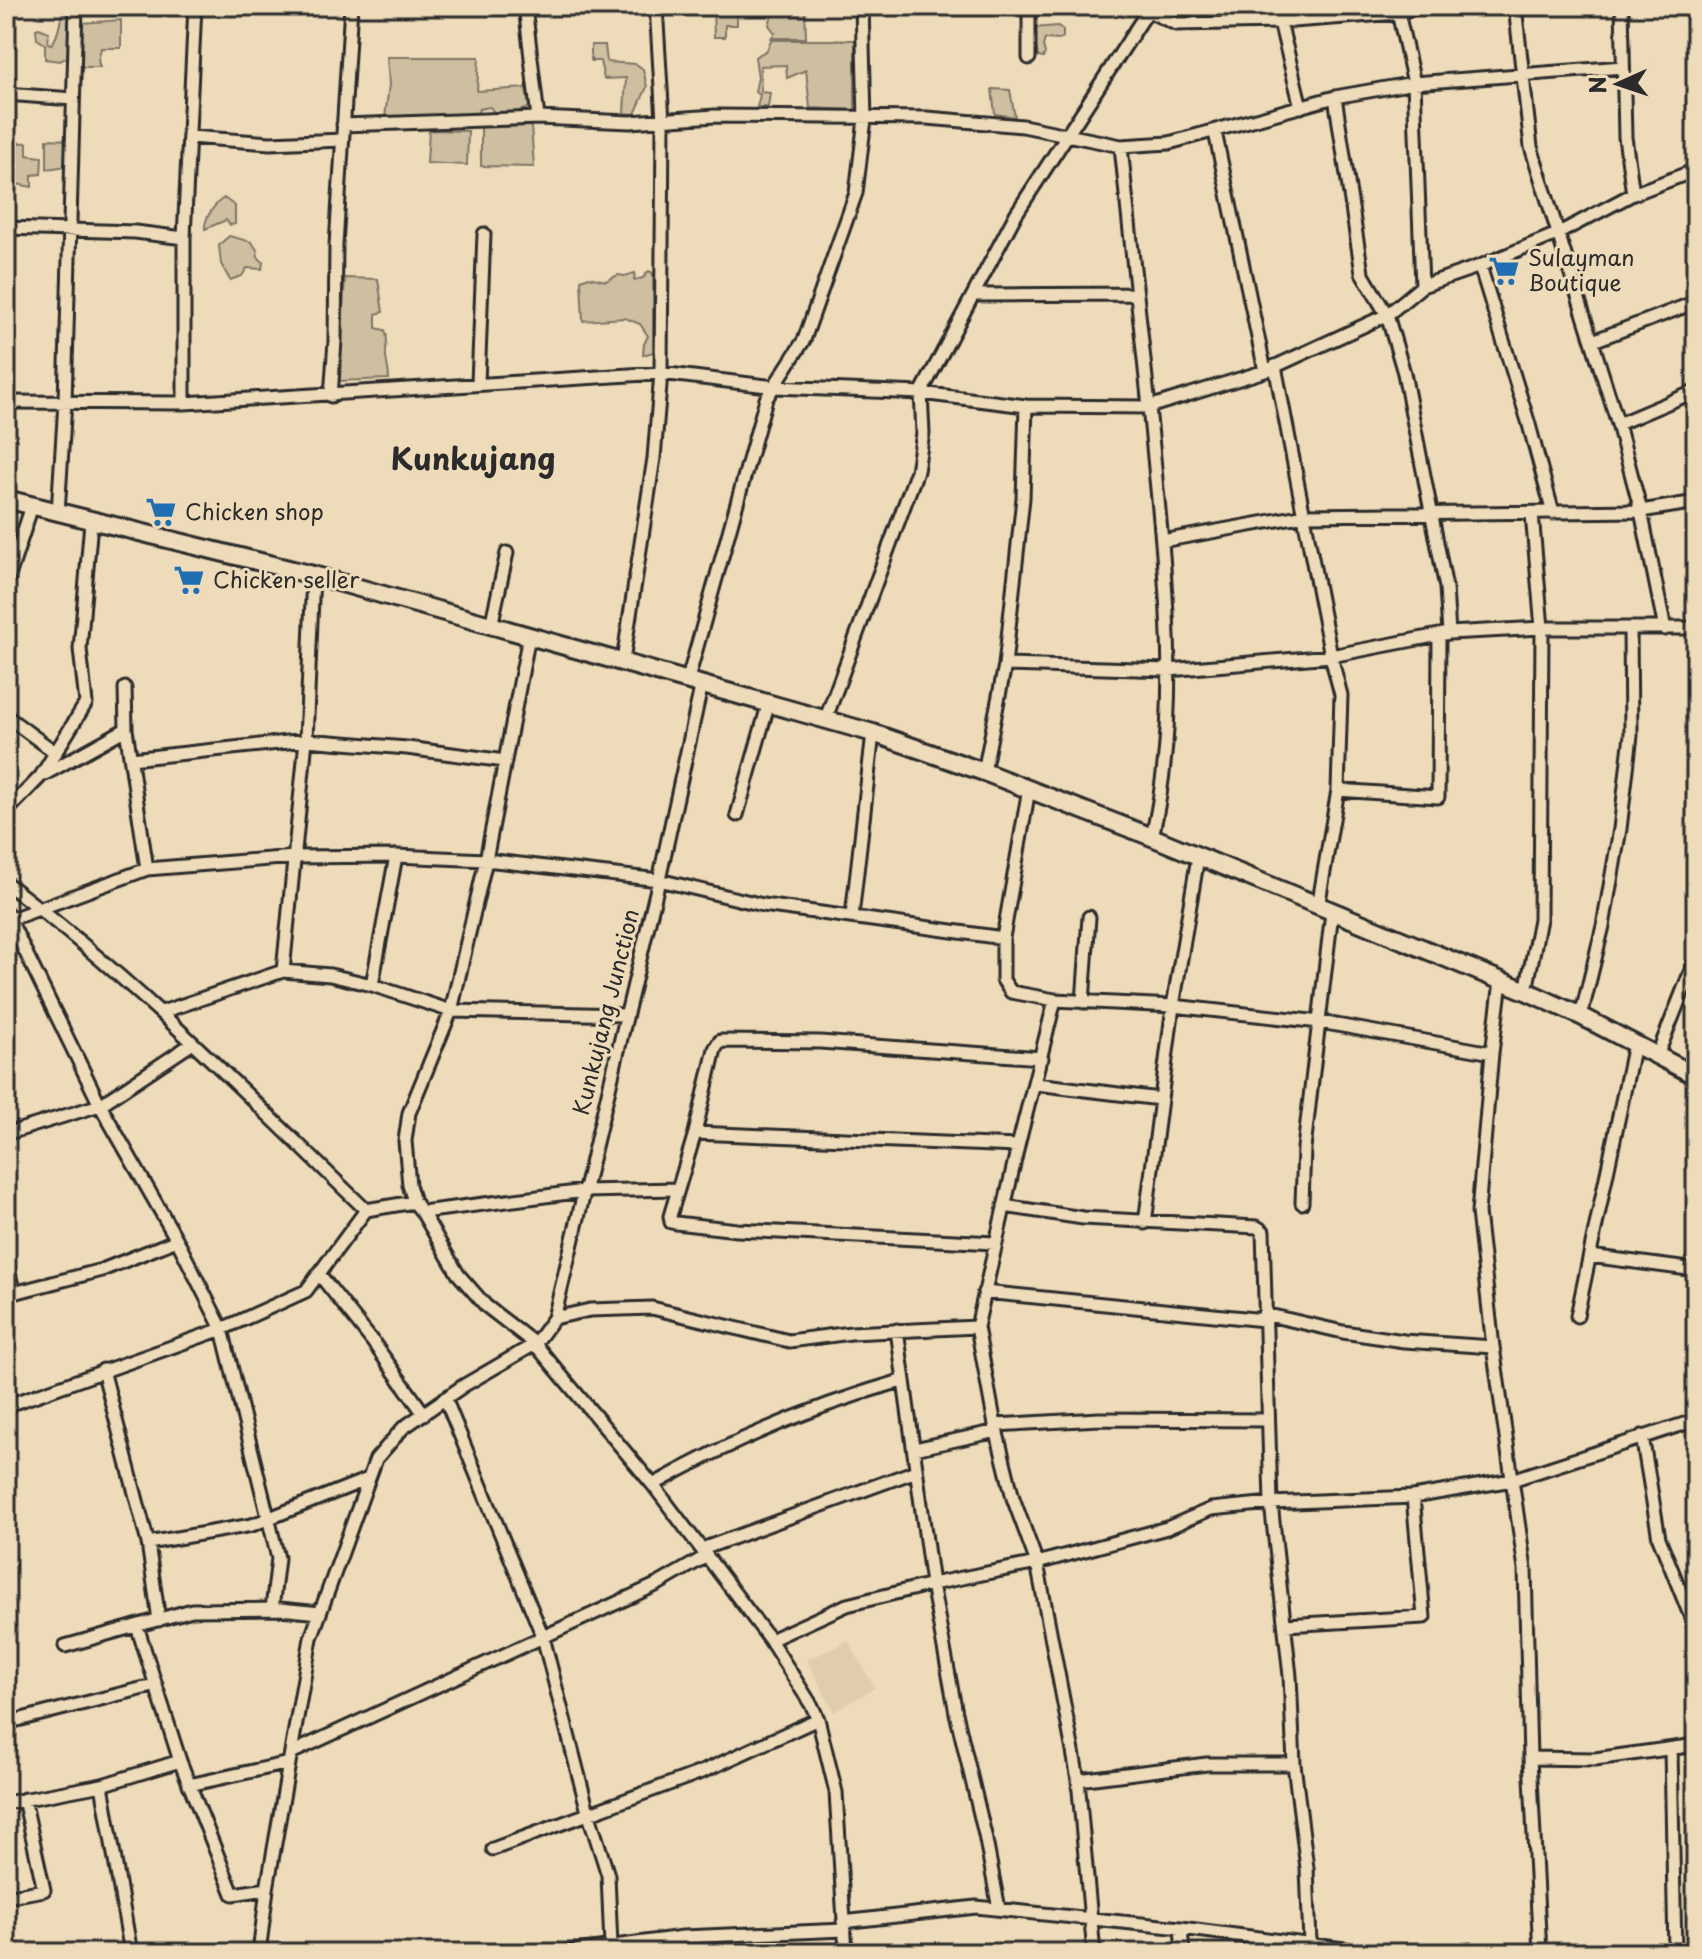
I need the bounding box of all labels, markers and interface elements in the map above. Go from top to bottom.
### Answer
north arrow [1578,44,1658,124]
text: N [1580,76,1613,95]
place label: Sulayman Boutique [1528,240,1634,298]
supermarket icon: Sulayman Boutique [1487,254,1521,288]
district label: Kunkujang [391,435,555,480]
place label: Chicken shop [185,494,324,527]
supermarket icon: Chicken shop [144,495,178,529]
place label: Chicken seller [213,562,360,595]
supermarket icon: Chicken seller [172,563,206,597]
street label: Kunkujang Junction [563,905,646,1118]

